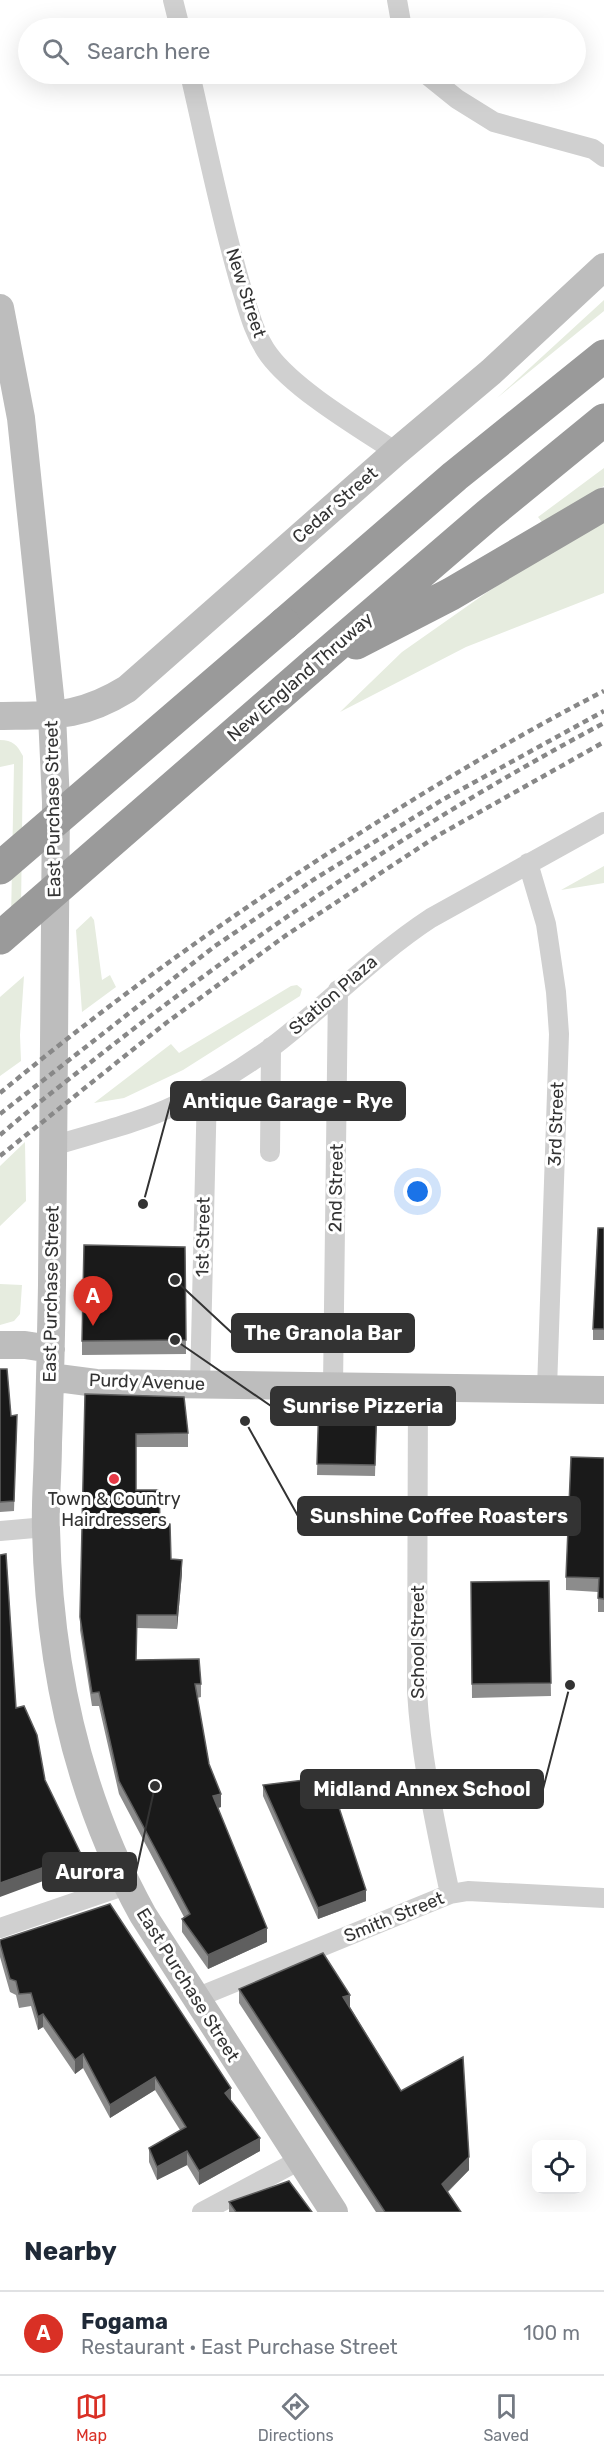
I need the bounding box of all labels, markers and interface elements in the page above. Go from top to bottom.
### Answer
search box [18,18,586,84]
icon: search [39,35,72,68]
text: Search here [87,38,210,65]
street label: New Street [221,245,271,341]
street label: Cedar Street [288,462,382,548]
street label: New England Thruway [223,608,377,746]
street label: East Purchase Street [40,720,66,898]
street label: Station Plaza [284,951,382,1039]
street label: 3rd Street [544,1081,568,1167]
callout: Antique Garage - Rye [171,1082,405,1120]
text: Antique Garage - Rye [183,1089,393,1113]
street label: 2nd Street [324,1143,348,1233]
your location [403,1177,432,1206]
street label: 1st Street [191,1197,215,1277]
street label: East Purchase Street [38,1205,64,1383]
pin: A [74,1276,112,1326]
callout: The Granola Bar [232,1314,414,1352]
text: The Granola Bar [244,1321,402,1345]
street label: Purdy Avenue [89,1369,205,1395]
callout: Sunrise Pizzeria [271,1387,455,1425]
text: Sunrise Pizzeria [283,1394,443,1418]
marker: Town & Country Hairdressers [107,1472,121,1486]
place label: Town & Country Hairdressers [47,1488,181,1531]
callout: Sunshine Coffee Roasters [298,1497,580,1535]
text: Sunshine Coffee Roasters [310,1504,568,1528]
street label: School Street [407,1585,429,1699]
callout: Midland Annex School [301,1770,543,1808]
text: Midland Annex School [313,1777,531,1801]
callout: Aurora [43,1853,136,1891]
text: Aurora [56,1860,124,1884]
street label: Smith Street [341,1887,447,1947]
street label: East Purchase Street [132,1904,244,2066]
map controls [532,2140,586,2194]
button: locate [532,2140,586,2194]
text: Nearby [24,2236,117,2267]
text: Fogama [81,2308,168,2335]
text: A [36,2321,51,2345]
text: 100 m [523,2321,580,2345]
text: Restaurant · East Purchase Street [81,2335,398,2359]
tab: Map [75,2390,108,2445]
tab: Directions [258,2390,334,2445]
tab: Saved [483,2390,529,2445]

